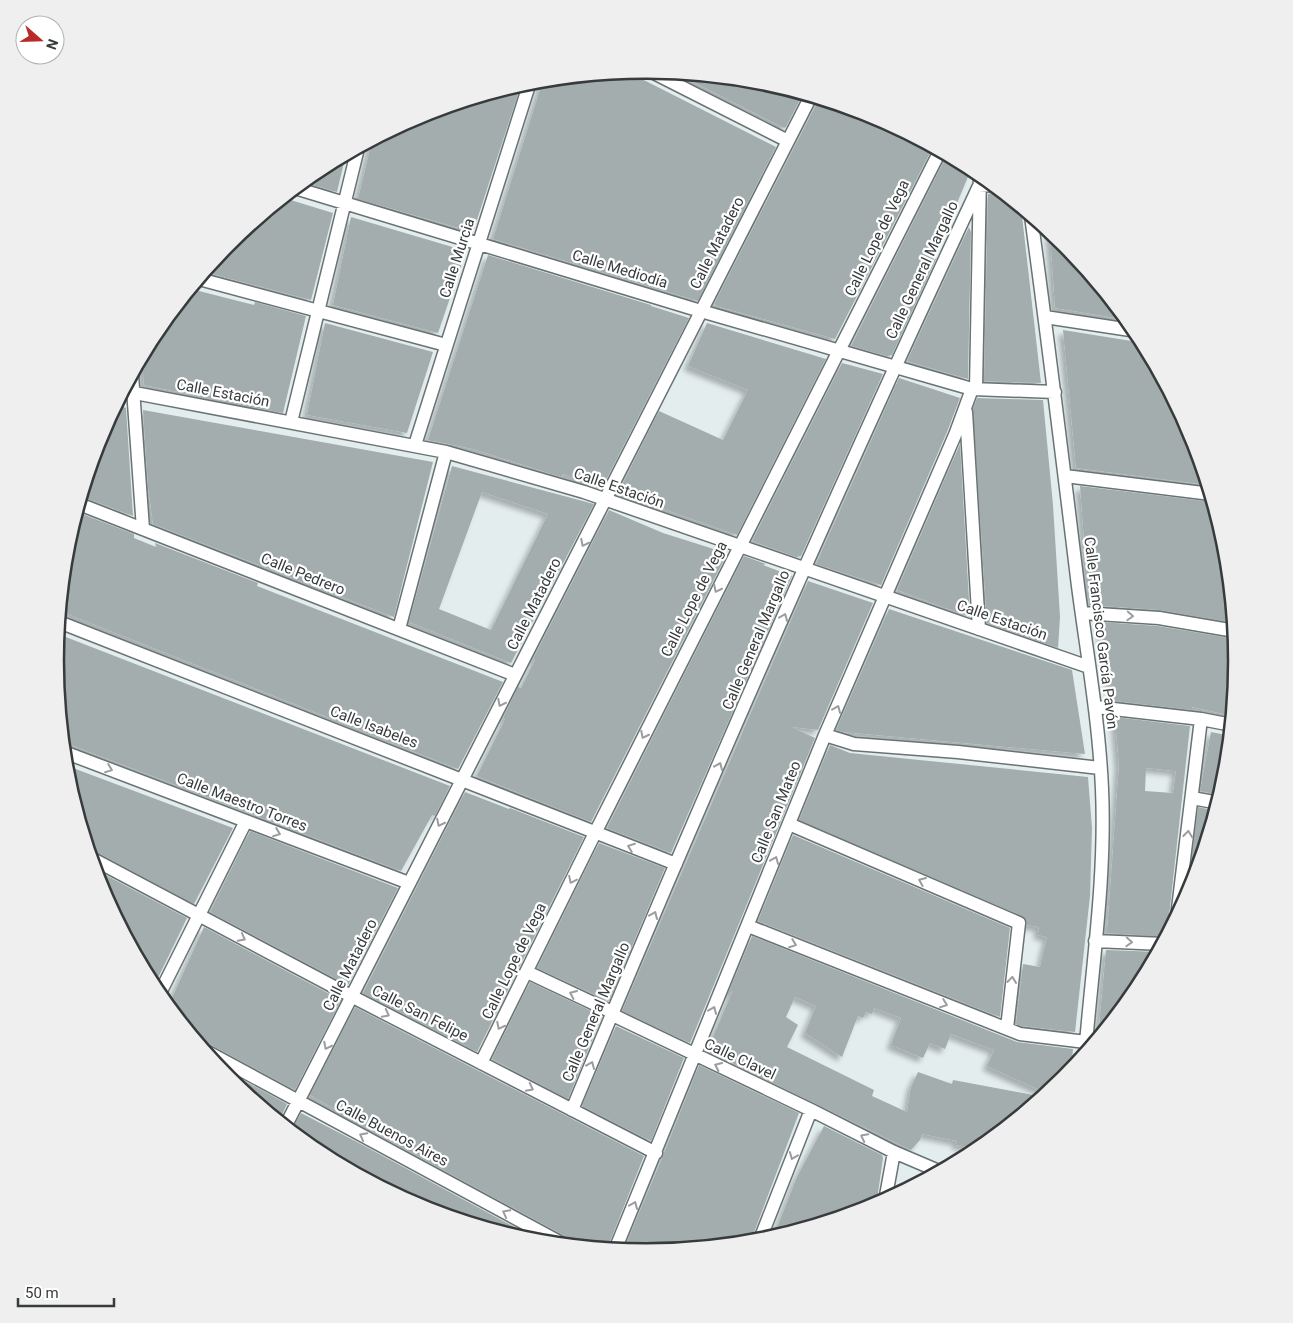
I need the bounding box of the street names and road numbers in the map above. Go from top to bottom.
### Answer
street label: Calle Lope de Vega [841,177,913,299]
street label: Calle Matadero [686,194,748,292]
street label: Calle General Margallo [882,198,962,342]
street label: Calle Murcia [436,216,478,300]
street label: Calle Mediodía [570,246,670,292]
street label: Calle Estación [175,375,271,411]
street label: Calle Estación [571,464,667,512]
street label: Calle Francisco García Pavón [1080,536,1122,730]
street label: Calle Lope de Vega [657,538,731,660]
street label: Calle Pedrero [258,549,348,599]
street label: Calle Matadero [503,555,565,653]
street label: Calle General Margallo [718,567,794,713]
street label: Calle Estación [954,596,1050,644]
street label: Calle Isabeles [328,702,420,752]
street label: Calle San Mateo [747,758,805,866]
street label: Calle Maestro Torres [174,769,310,835]
street label: Calle Lope de Vega [478,900,550,1022]
street label: Calle Matadero [319,916,381,1014]
street label: Calle General Margallo [558,939,634,1085]
street label: Calle San Felipe [369,981,471,1045]
street label: Calle Clavel [701,1035,779,1083]
street label: Calle Buenos Aires [333,1096,451,1170]

